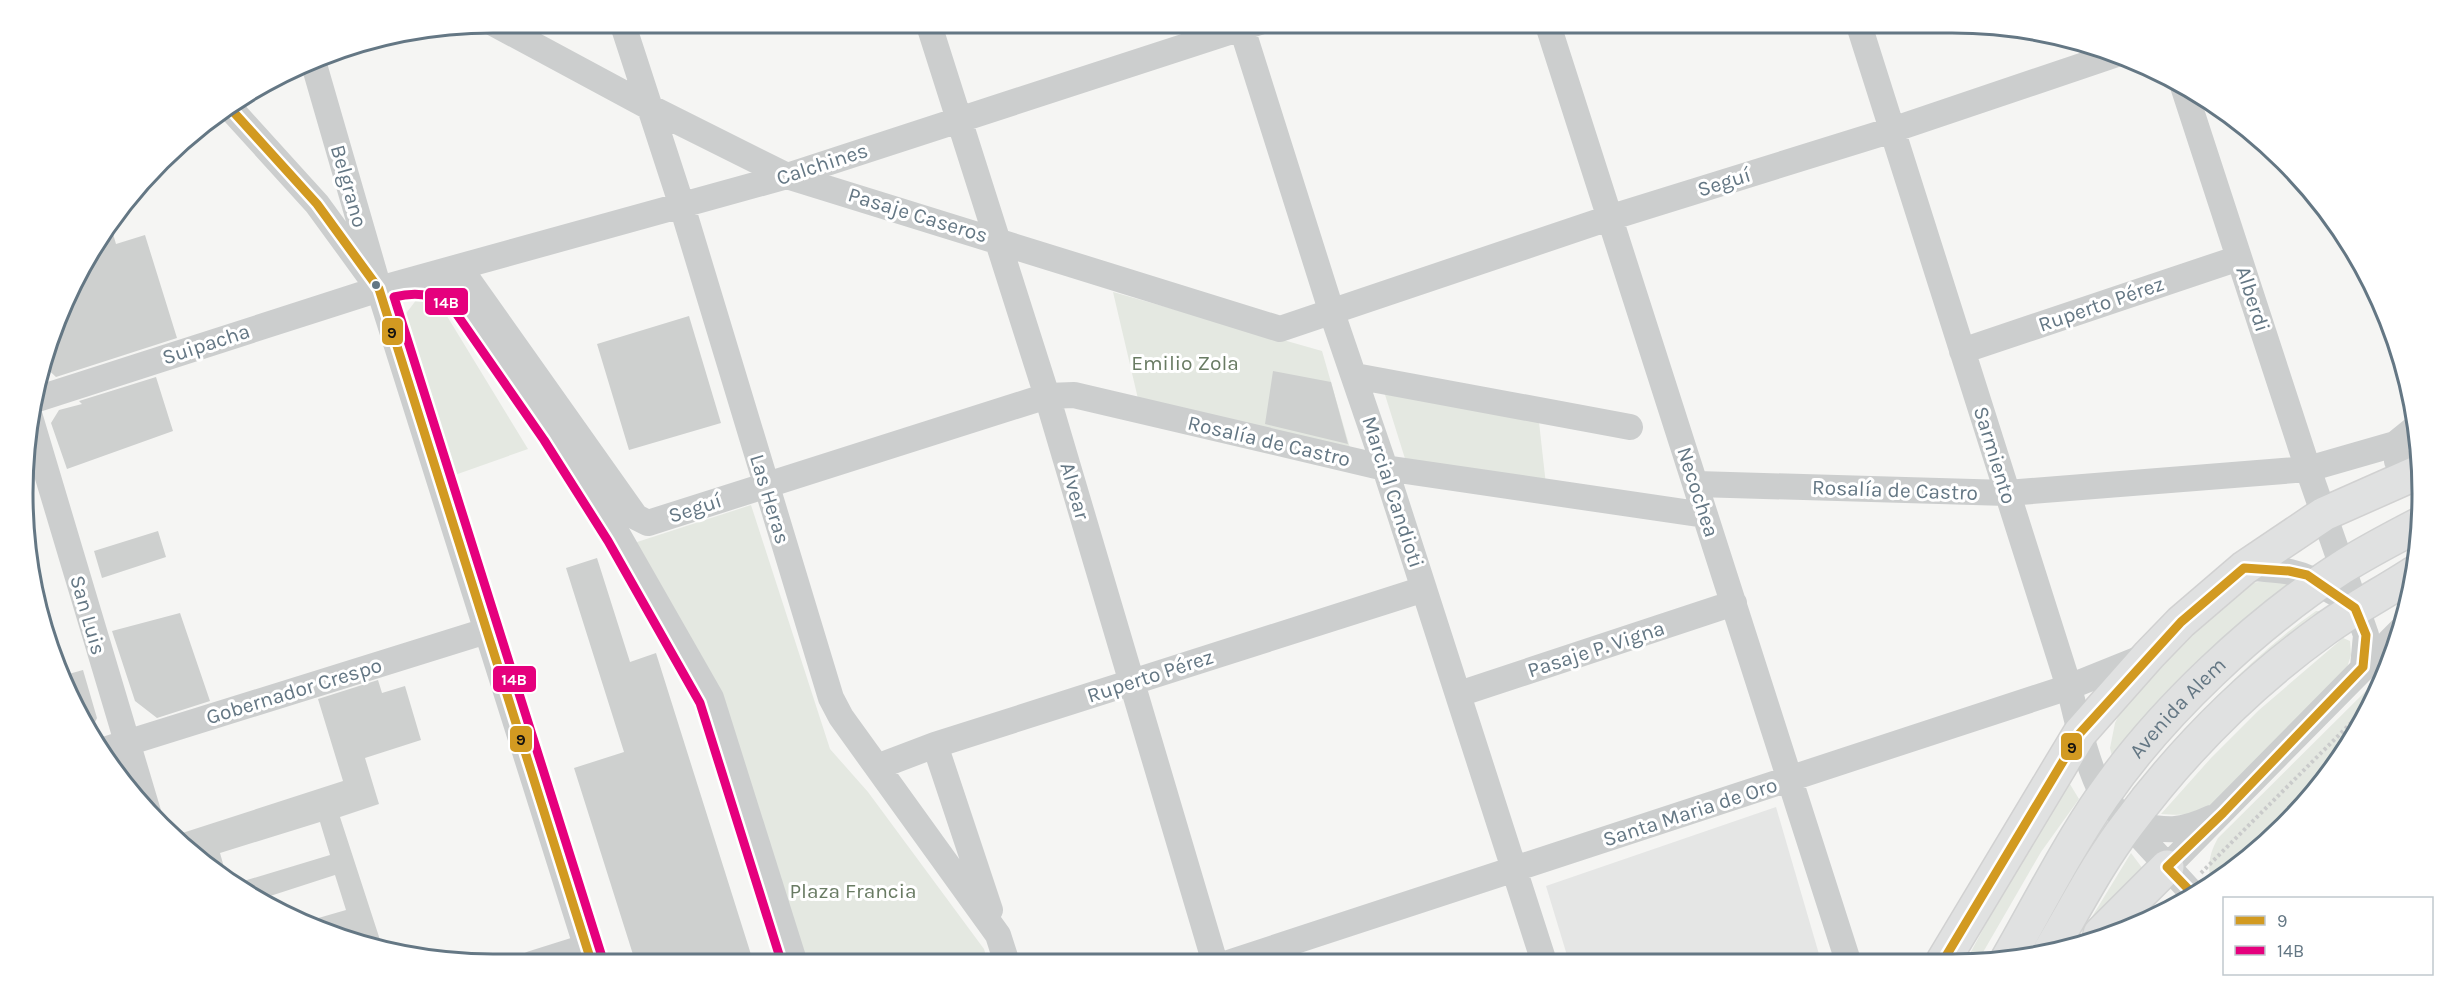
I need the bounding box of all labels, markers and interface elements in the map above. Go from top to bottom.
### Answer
street label: Calchines [773,138,871,190]
street label: Belgrano [326,142,372,230]
street label: Seguí [1695,162,1754,201]
street label: Pasaje Caseros [845,182,991,248]
street label: Alberdi [2231,263,2275,335]
street label: Ruperto Pérez [2035,271,2167,337]
unlabelled marker [370,279,382,291]
line badge: 14B [424,287,469,316]
text: 14B [433,293,459,312]
line badge: 9 [381,317,404,346]
street label: Suipacha [159,319,253,369]
text: 9 [387,323,397,342]
park label: Emilio Zola [1131,351,1239,375]
street label: Sarmiento [1969,403,2021,507]
street label: Rosalía de Castro [1185,411,1353,471]
street label: Marcial Candioti [1357,413,1429,571]
street label: Necochea [1672,444,1724,540]
street label: Las Heras [745,451,795,547]
street label: Alvear [1055,460,1095,523]
street label: Rosalía de Castro [1811,475,1979,505]
street label: Seguí [665,488,725,528]
street label: San Luis [65,572,111,658]
street label: Pasaje P. Vigna [1524,616,1668,682]
street label: Ruperto Pérez [1084,644,1216,708]
street label: Avenida Alem [2124,652,2231,763]
street label: Gobernador Crespo [203,653,385,729]
line badge: 14B [492,665,537,693]
text: 14B [501,670,527,689]
line badge: 9 [509,725,533,753]
text: 9 [516,730,526,749]
line badge: 9 [2060,732,2083,761]
text: 9 [2067,738,2077,757]
street label: Santa Maria de Oro [1600,772,1780,852]
park label: Plaza Francia [789,879,917,903]
legend [2223,897,2433,975]
text: 9 [2277,910,2287,932]
text: 14B [2277,940,2304,962]

